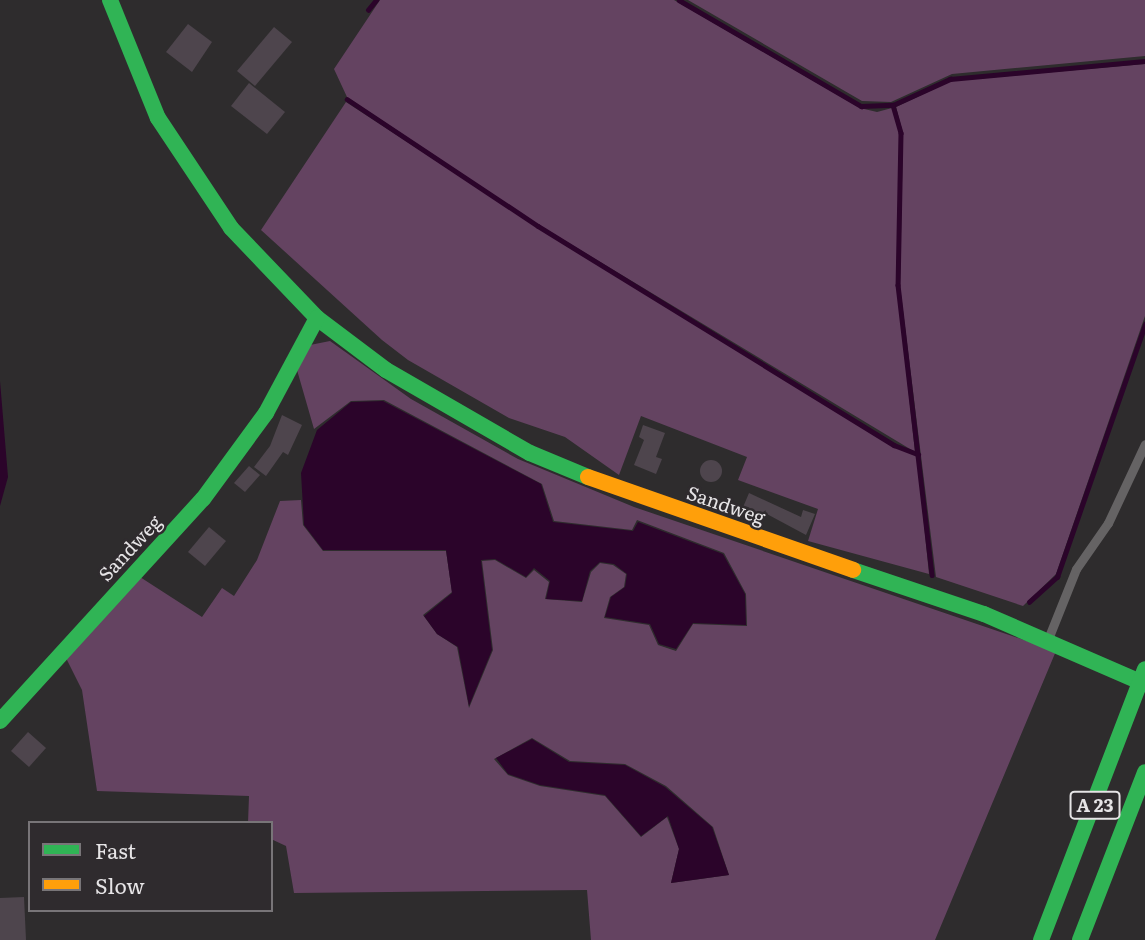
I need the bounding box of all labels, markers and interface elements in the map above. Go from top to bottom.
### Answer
street label: Sandweg [684,481,768,529]
street label: Sandweg [94,510,166,586]
road number: A 23 [1069,790,1121,820]
legend [28,821,273,912]
text: Fast [95,834,136,865]
text: Slow [95,869,145,900]

